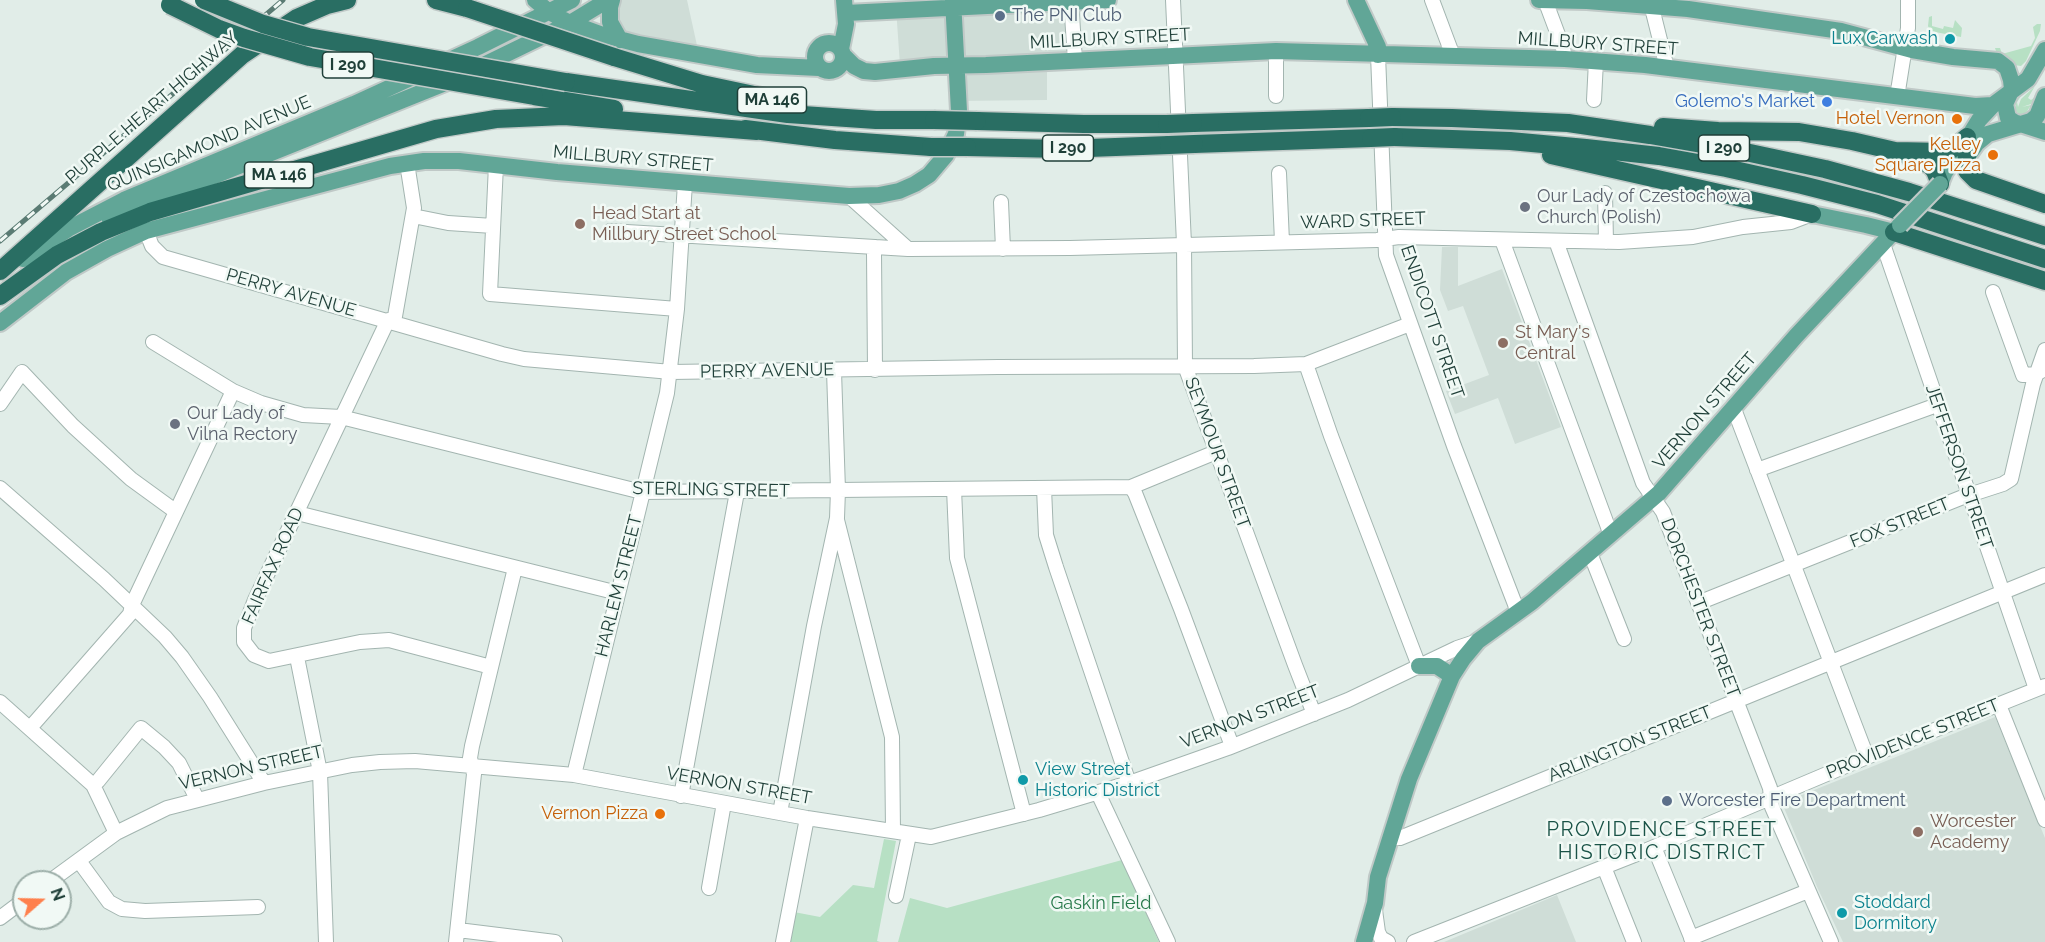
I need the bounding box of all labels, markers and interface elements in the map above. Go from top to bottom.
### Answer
place label: The PNI Club [1012,5,1122,27]
marker: The PNI Club [993,9,1007,23]
street label: MILLBURY STREET [1029,24,1191,54]
street label: PURPLE HEART HIGHWAY [61,27,243,189]
street label: MILLBURY STREET [1517,28,1679,60]
place label: Lux Carwash [1831,28,1938,50]
marker: Lux Carwash [1943,32,1957,46]
road number: I 290 [322,52,374,78]
road number: MA 146 [738,87,806,113]
street label: QUINSIGAMOND AVENUE [104,91,314,197]
place label: Golemo's Market [1675,91,1815,113]
marker: Golemo's Market [1820,95,1834,109]
place label: Hotel Vernon [1836,108,1945,130]
marker: Hotel Vernon [1950,112,1964,126]
place label: Kelley Square Pizza [1875,134,1981,176]
road number: I 290 [1042,135,1094,161]
road number: I 290 [1698,135,1750,161]
street label: MILLBURY STREET [552,141,714,177]
marker: Kelley Square Pizza [1986,148,2000,162]
road number: MA 146 [244,162,314,188]
place label: Our Lady of Czestochowa Church (Polish) [1537,186,1751,228]
marker: Our Lady of Czestochowa Church (Polish) [1518,200,1532,214]
place label: Head Start at Millbury Street School [592,203,776,246]
street label: WARD STREET [1300,208,1426,234]
marker: Head Start at Millbury Street School [573,217,587,231]
street label: ENDICOTT STREET [1396,243,1468,401]
street label: PERRY AVENUE [224,264,358,322]
place label: St Mary's Central [1515,322,1590,364]
marker: St Mary's Central [1496,336,1510,350]
street label: VERNON STREET [1649,348,1761,474]
street label: PERRY AVENUE [700,359,834,383]
street label: SEYMOUR STREET [1180,374,1254,532]
street label: JEFFERSON STREET [1921,382,1997,552]
place label: Our Lady of Vilna Rectory [187,403,297,446]
marker: Our Lady of Vilna Rectory [168,417,182,431]
street label: STERLING STREET [632,478,790,502]
street label: FOX STREET [1847,493,1953,553]
street label: FAIRFAX ROAD [238,504,308,628]
street label: HARLEM STREET [591,513,647,659]
street label: DORCHESTER STREET [1656,515,1744,701]
street label: VERNON STREET [1177,681,1323,753]
street label: PROVIDENCE STREET [1823,694,2003,784]
street label: ARLINGTON STREET [1545,701,1715,787]
street label: VERNON STREET [177,741,325,795]
place label: View Street Historic District [1035,759,1160,802]
street label: VERNON STREET [665,763,813,809]
marker: View Street Historic District [1016,773,1030,787]
place label: Worcester Fire Department [1679,790,1906,812]
marker: Worcester Fire Department [1660,794,1674,808]
place label: Vernon Pizza [541,803,648,825]
marker: Vernon Pizza [653,807,667,821]
place label: Worcester Academy [1930,811,2016,854]
district label: PROVIDENCE STREET HISTORIC DISTRICT [1547,818,1777,865]
marker: Worcester Academy [1911,825,1925,839]
north arrow [12,870,72,930]
text: N [46,885,69,903]
place label: Stoddard Dormitory [1854,892,1937,934]
park label: Gaskin Field [1050,893,1152,915]
marker: Stoddard Dormitory [1835,906,1849,920]

